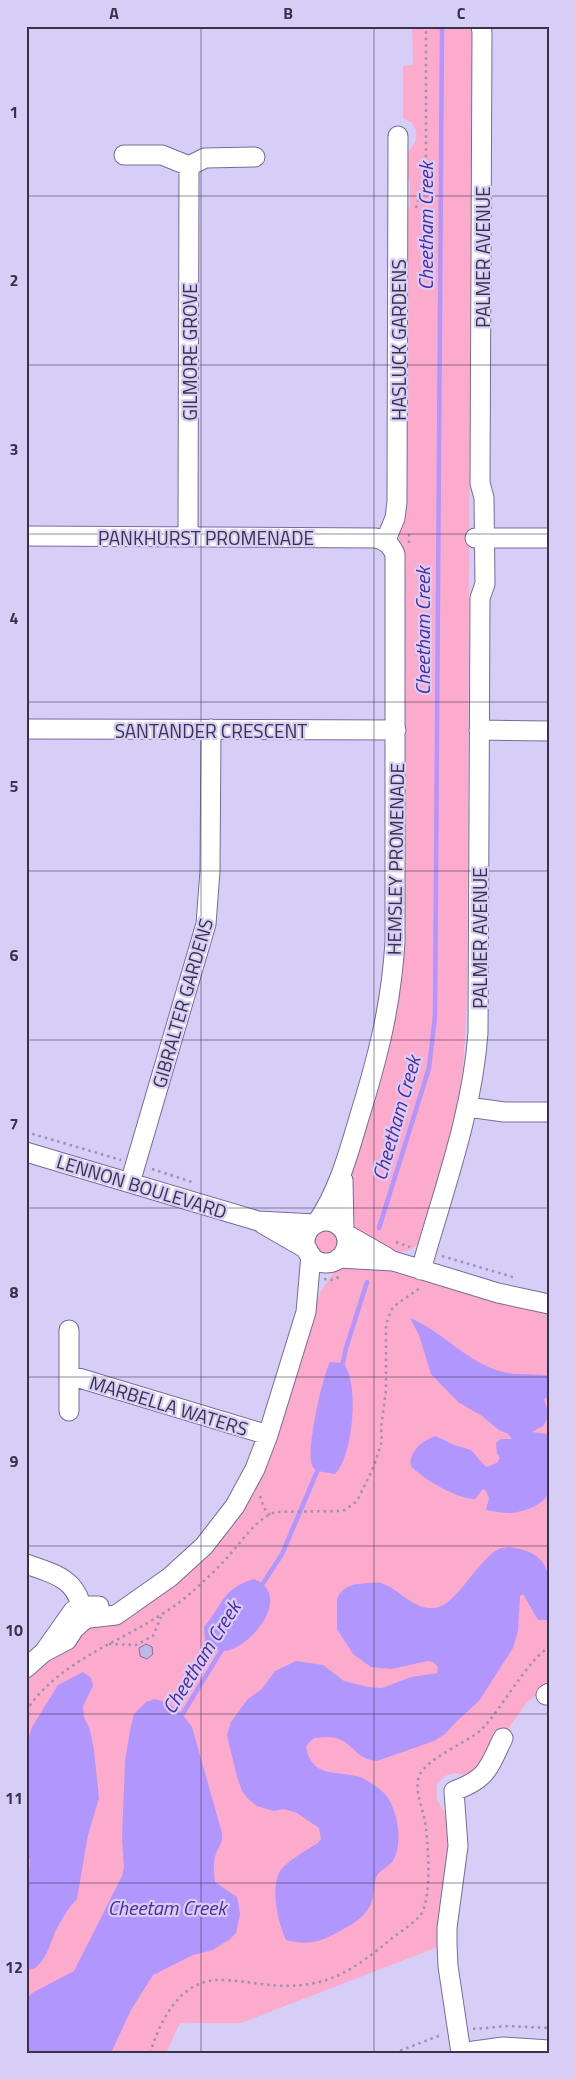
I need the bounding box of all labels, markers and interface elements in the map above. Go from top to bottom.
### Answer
text: A [109,1,119,25]
text: B [283,1,293,25]
text: C [457,1,466,25]
text: 1 [10,100,18,124]
water label: Cheetham Creek [410,160,441,290]
street label: PALMER AVENUE [468,186,497,328]
street label: HASLUCK GARDENS [384,259,413,421]
text: 2 [10,268,18,292]
street label: GILMORE GROVE [175,283,204,421]
text: 3 [10,437,18,461]
street label: PANKHURST PROMENADE [98,523,314,552]
water label: Cheetham Creek [407,565,438,695]
text: 4 [10,606,19,630]
street label: SANTANDER CRESCENT [115,716,307,745]
street label: HEMSLEY PROMENADE [379,763,411,955]
text: 5 [10,774,19,798]
street label: PALMER AVENUE [465,867,494,1009]
street label: GIBRALTER GARDENS [144,915,220,1091]
text: 6 [10,943,19,967]
water label: Cheetham Creek [363,1050,429,1184]
text: 7 [10,1112,18,1136]
street label: LENNON BOULEVARD [53,1146,231,1226]
text: 8 [10,1280,19,1304]
street label: MARBELLA WATERS [86,1367,252,1443]
text: 9 [10,1449,19,1473]
water label: Cheetham Creek [154,1593,249,1720]
text: 10 [5,1618,23,1642]
text: 11 [5,1786,23,1810]
water label: Cheetam Creek [108,1892,228,1923]
text: 12 [5,1955,23,1979]

